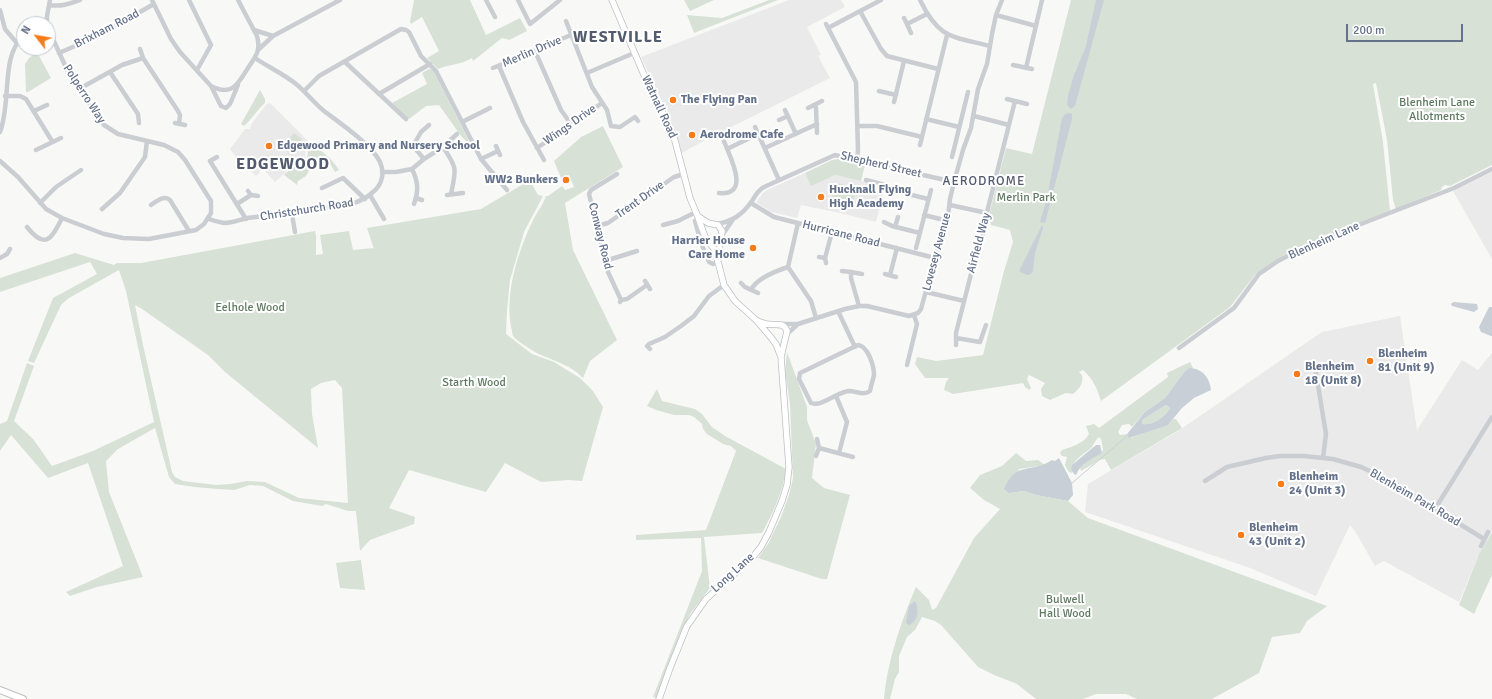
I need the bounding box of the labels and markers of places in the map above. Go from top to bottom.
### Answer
place label: The Flying Pan [681,93,757,107]
marker: The Flying Pan [668,95,678,105]
place label: Aerodrome Cafe [700,128,784,142]
marker: Aerodrome Cafe [687,130,697,140]
place label: Edgewood Primary and Nursery School [277,139,480,153]
marker: Edgewood Primary and Nursery School [264,141,274,151]
place label: WW2 Bunkers [485,173,558,187]
marker: WW2 Bunkers [561,175,571,185]
place label: Hucknall Flying High Academy [829,183,911,211]
marker: Hucknall Flying High Academy [816,192,826,202]
place label: Harrier House Care Home [672,234,745,262]
marker: Harrier House Care Home [748,243,758,253]
place label: Blenheim 81 (Unit 9) [1378,347,1434,375]
marker: Blenheim 81 (Unit 9) [1365,356,1375,366]
place label: Blenheim 18 (Unit 8) [1305,360,1361,388]
marker: Blenheim 18 (Unit 8) [1292,369,1302,379]
place label: Blenheim 24 (Unit 3) [1289,470,1345,498]
marker: Blenheim 24 (Unit 3) [1276,479,1286,489]
place label: Blenheim 43 (Unit 2) [1249,521,1305,549]
marker: Blenheim 43 (Unit 2) [1236,530,1246,540]

